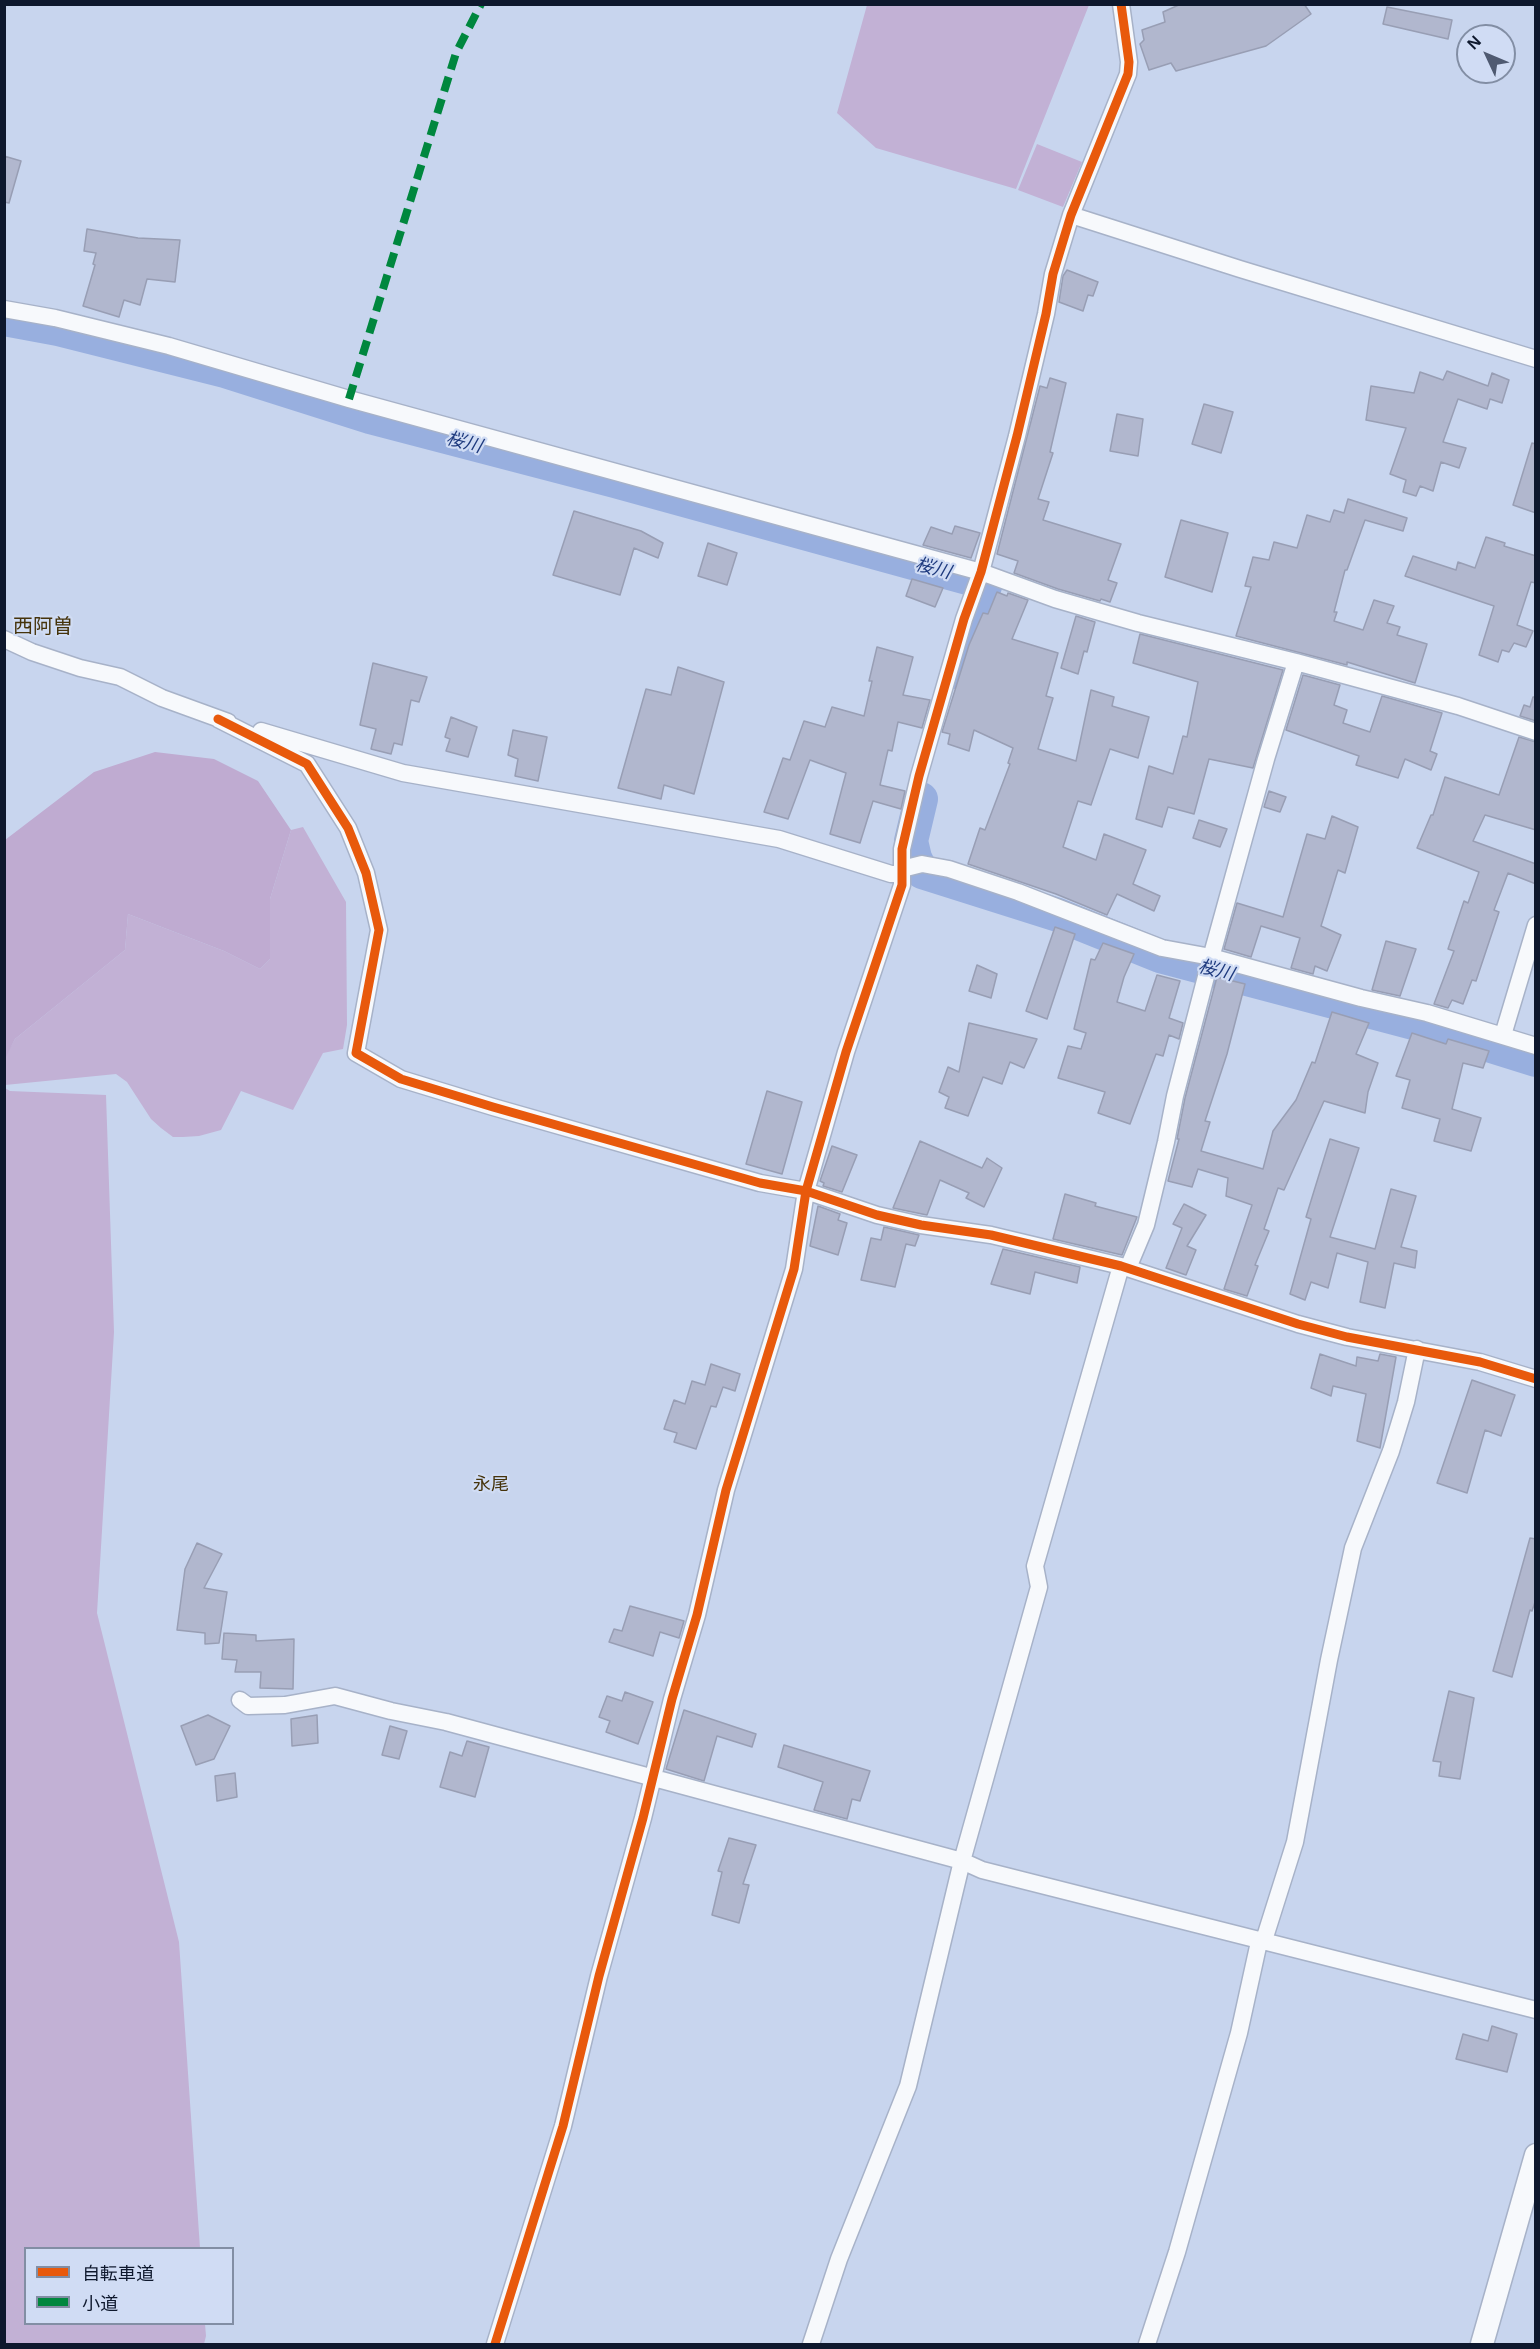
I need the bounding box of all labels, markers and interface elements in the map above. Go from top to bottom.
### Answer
north arrow [1456,24,1516,84]
text: N [1464,32,1484,53]
water label: 桜川 [444,428,484,458]
water label: 桜川 [913,554,953,584]
district label: 西阿曽 [13,615,73,639]
water label: 桜川 [1196,956,1236,986]
district label: 永尾 [473,1474,509,1496]
legend [24,2247,234,2325]
text: 自転車道 [82,2264,154,2284]
text: 小道 [82,2294,118,2314]

